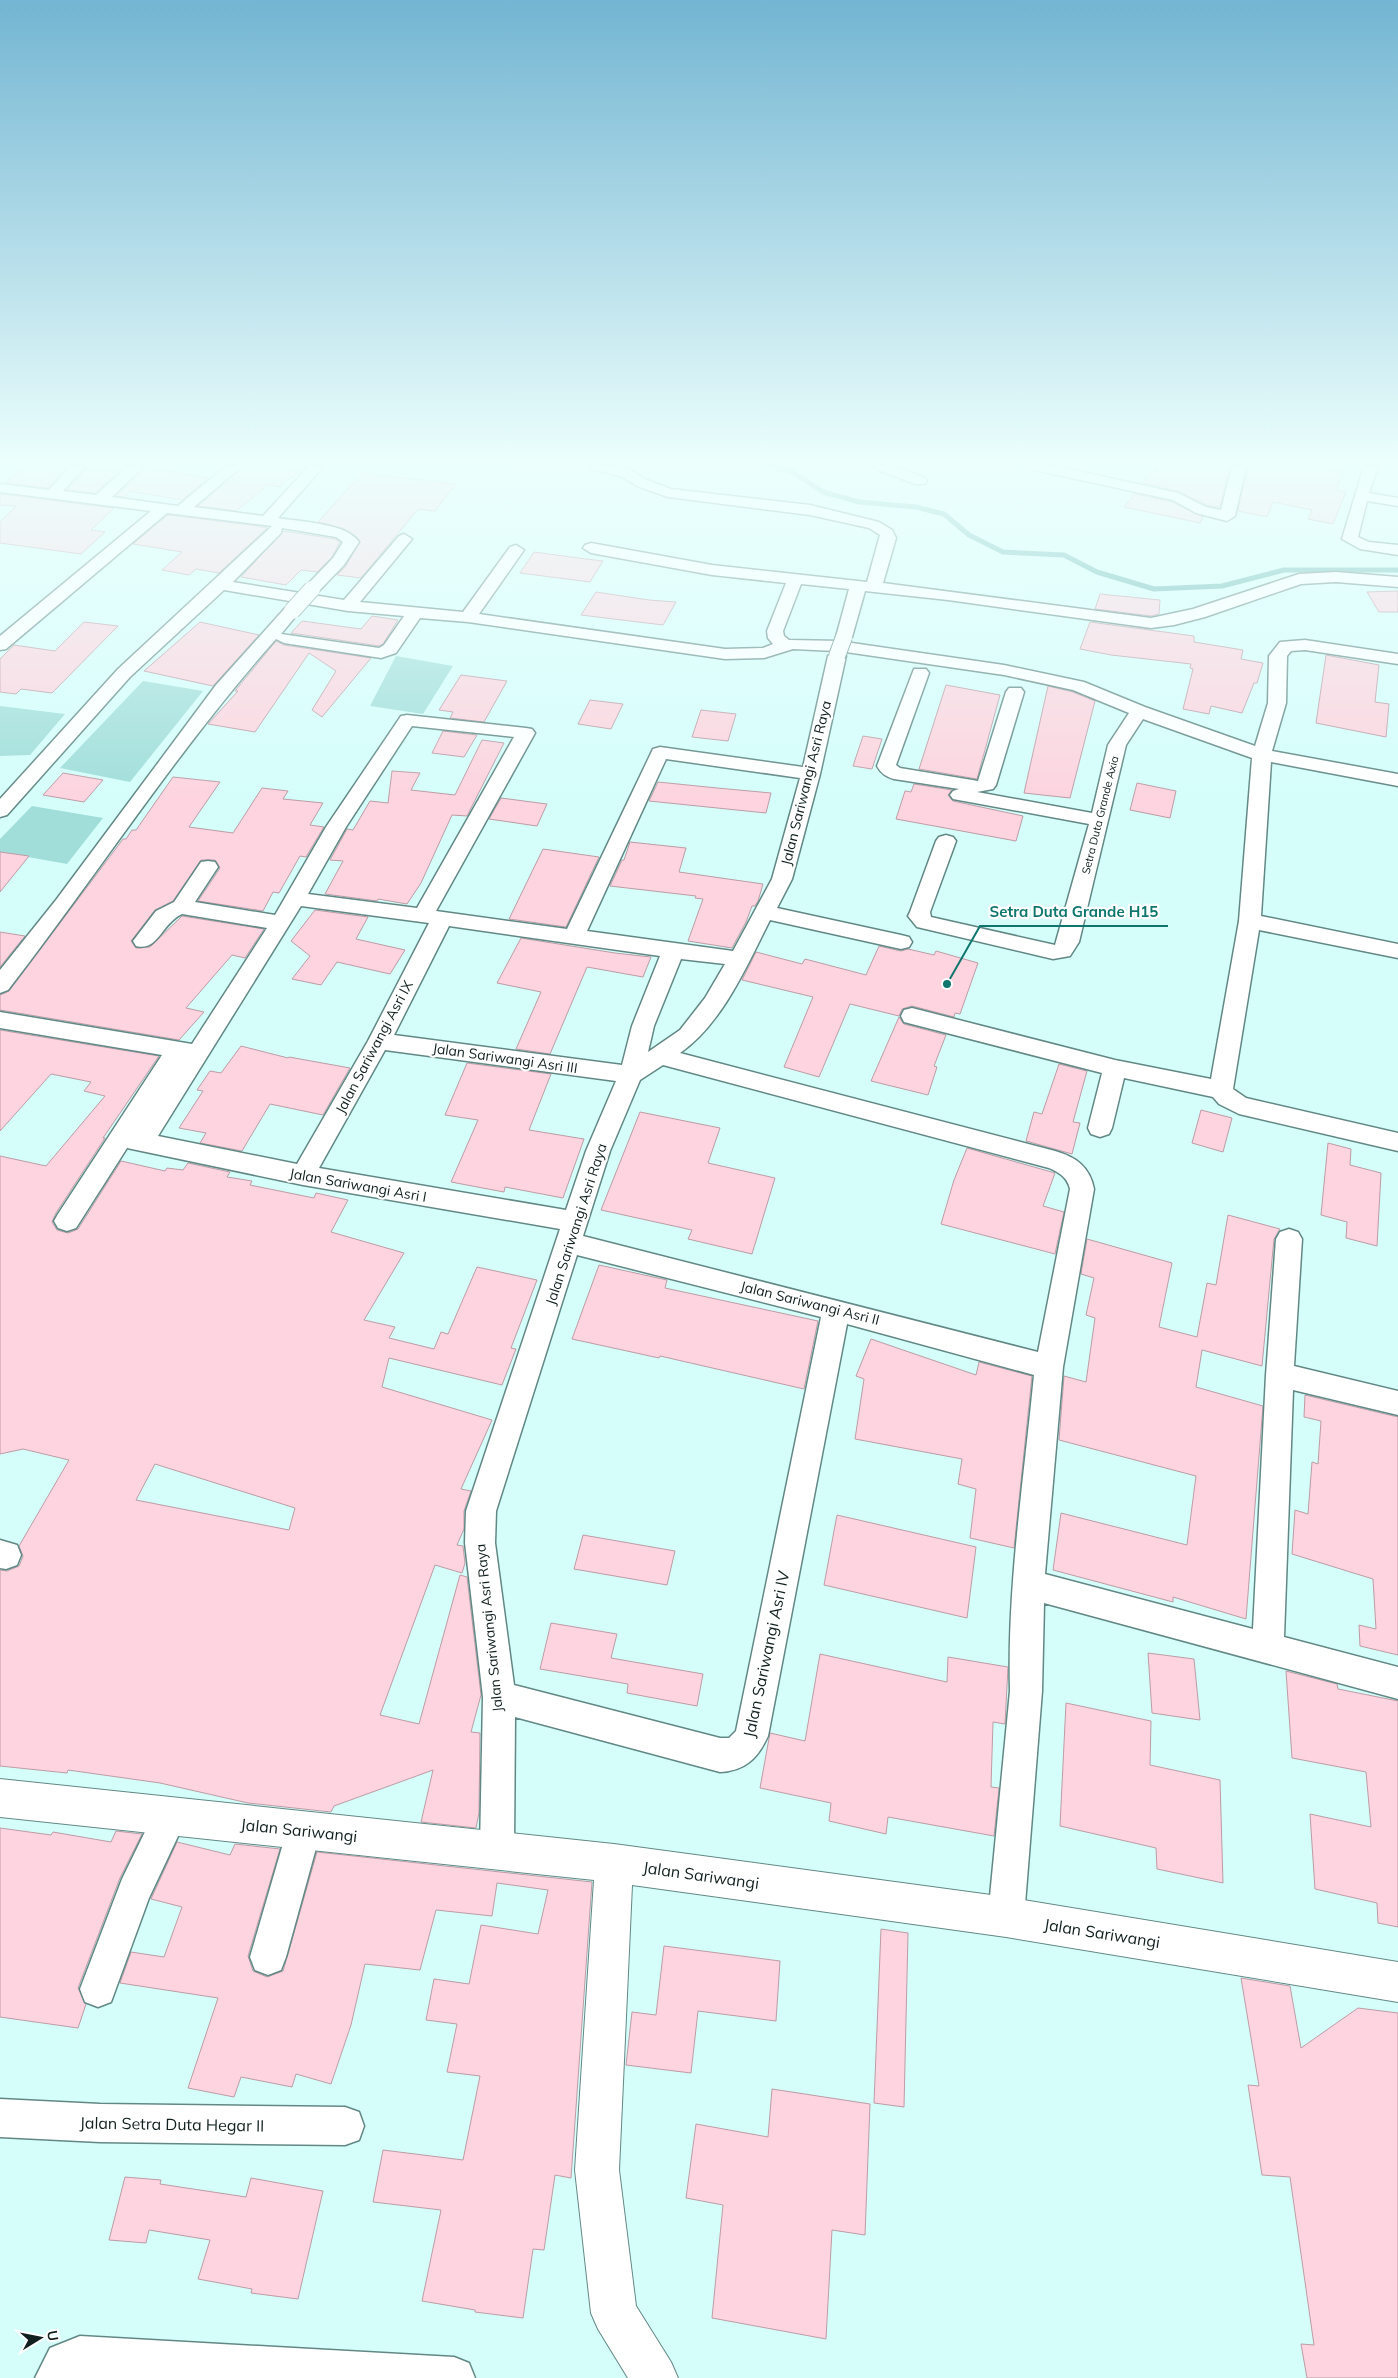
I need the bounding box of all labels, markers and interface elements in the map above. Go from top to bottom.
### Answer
street label: Jalan Sariwangi Asri Raya [777,699,835,867]
street label: Setra Duta Grande Axia [1079,754,1121,876]
callout: Setra Duta Grande H15 [980,896,1168,926]
text: Setra Duta Grande H15 [990,902,1158,921]
street label: Jalan Sariwangi Asri IX [331,977,417,1117]
street label: Jalan Sariwangi Asri III [431,1039,579,1077]
street label: Jalan Sariwangi Asri Raya [541,1141,611,1307]
street label: Jalan Sariwangi Asri I [288,1164,428,1206]
street label: Jalan Sariwangi Asri II [739,1277,881,1329]
street label: Jalan Sariwangi Asri Raya [471,1543,507,1713]
street label: Jalan Sariwangi Asri IV [739,1568,794,1739]
street label: Jalan Sariwangi [240,1814,358,1846]
street label: Jalan Sariwangi [642,1857,760,1893]
street label: Jalan Sariwangi [1043,1914,1161,1952]
street label: Jalan Setra Duta Hegar II [80,2112,264,2136]
north arrow [15,2313,65,2363]
text: U [43,2329,63,2342]

